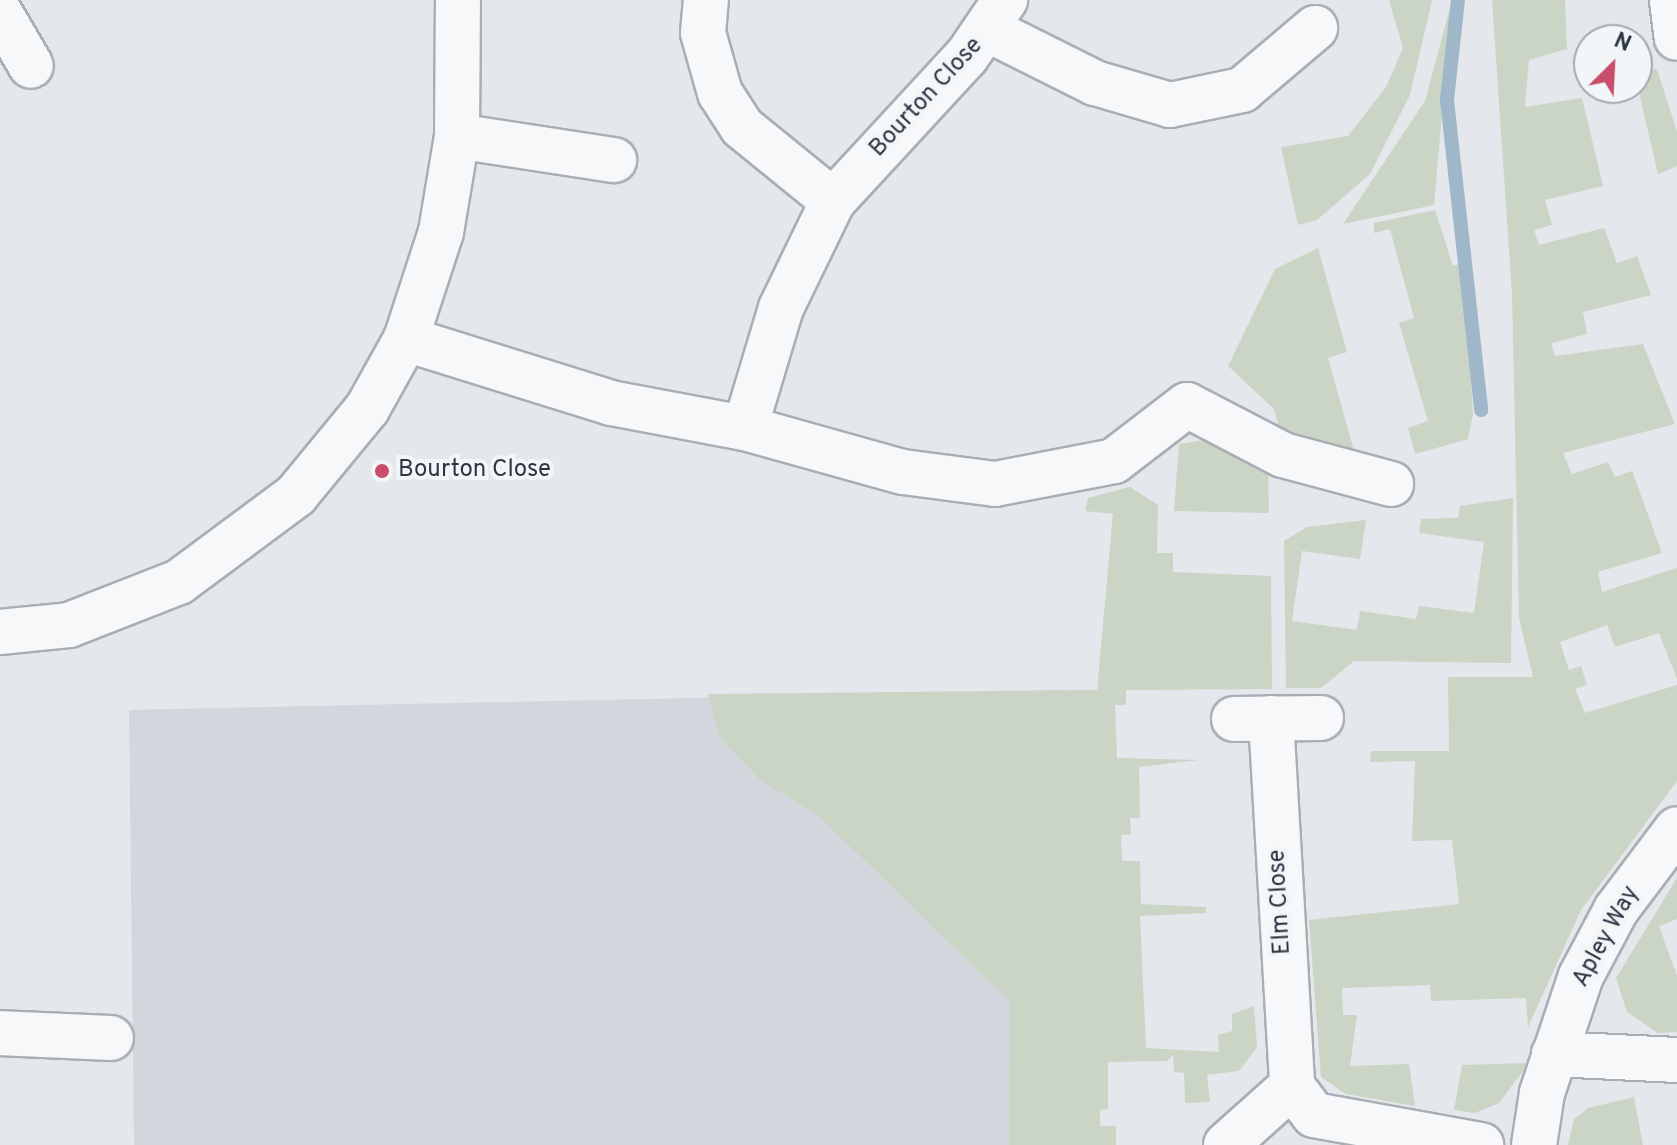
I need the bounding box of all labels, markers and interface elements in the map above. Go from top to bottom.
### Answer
north arrow [1573,24,1653,104]
text: N [1609,28,1635,59]
street label: Bourton Close [864,32,990,164]
place label: Bourton Close [398,457,551,485]
marker: Bourton Close [373,462,391,480]
street label: Elm Close [1264,849,1298,955]
street label: Apley Way [1567,881,1647,993]

